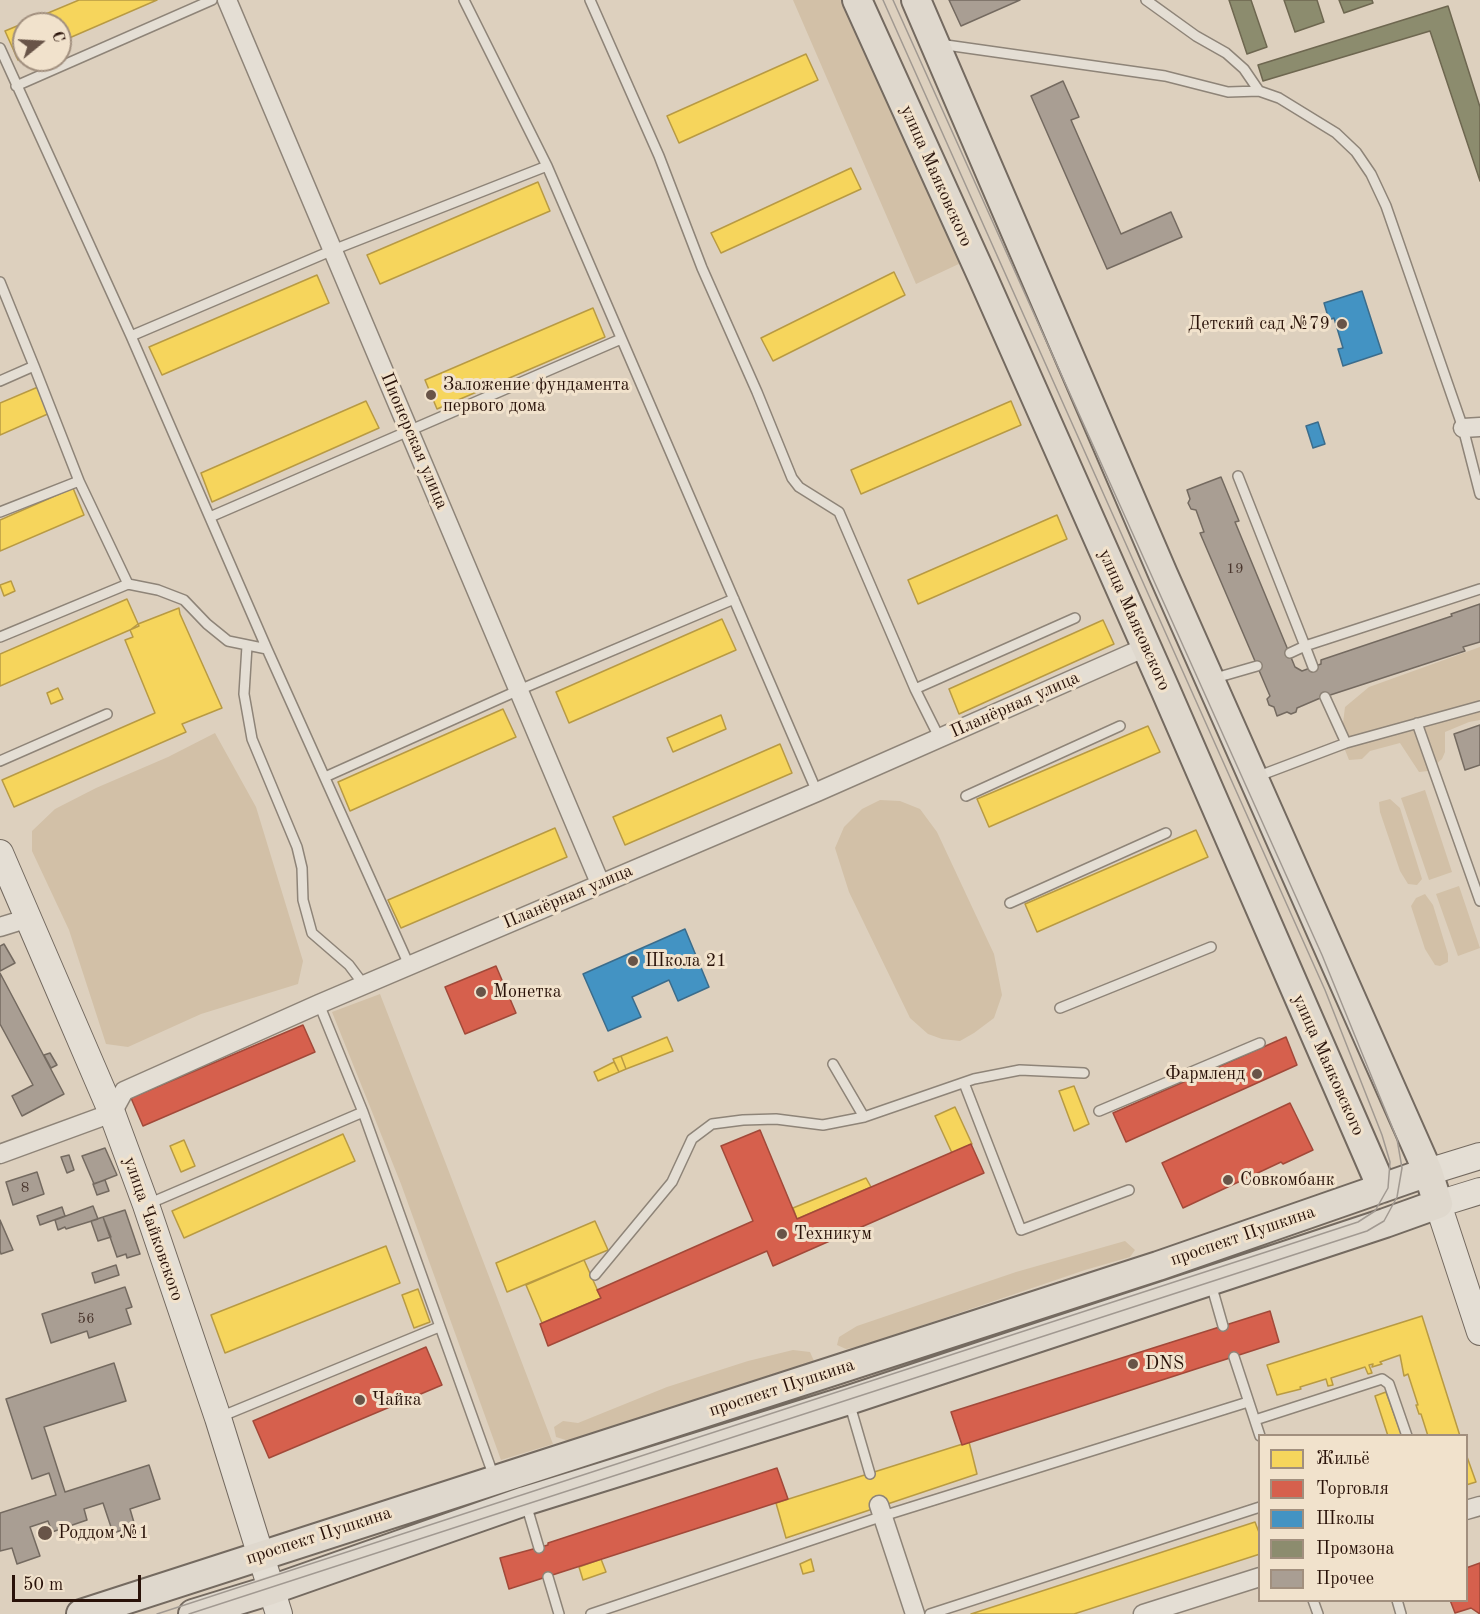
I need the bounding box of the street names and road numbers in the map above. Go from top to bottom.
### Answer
street label: улица Маяковского [895,102,977,250]
street label: Пионерская улица [375,369,453,513]
street label: улица Маяковского [1093,546,1175,694]
street label: Планёрная улица [947,667,1083,743]
street label: Планёрная улица [500,860,636,934]
street label: улица Маяковского [1287,991,1369,1139]
street label: улица Чайковского [118,1154,188,1304]
street label: проспект Пушкина [1168,1201,1318,1271]
street label: проспект Пушкина [707,1354,857,1422]
street label: проспект Пушкина [244,1502,394,1570]

